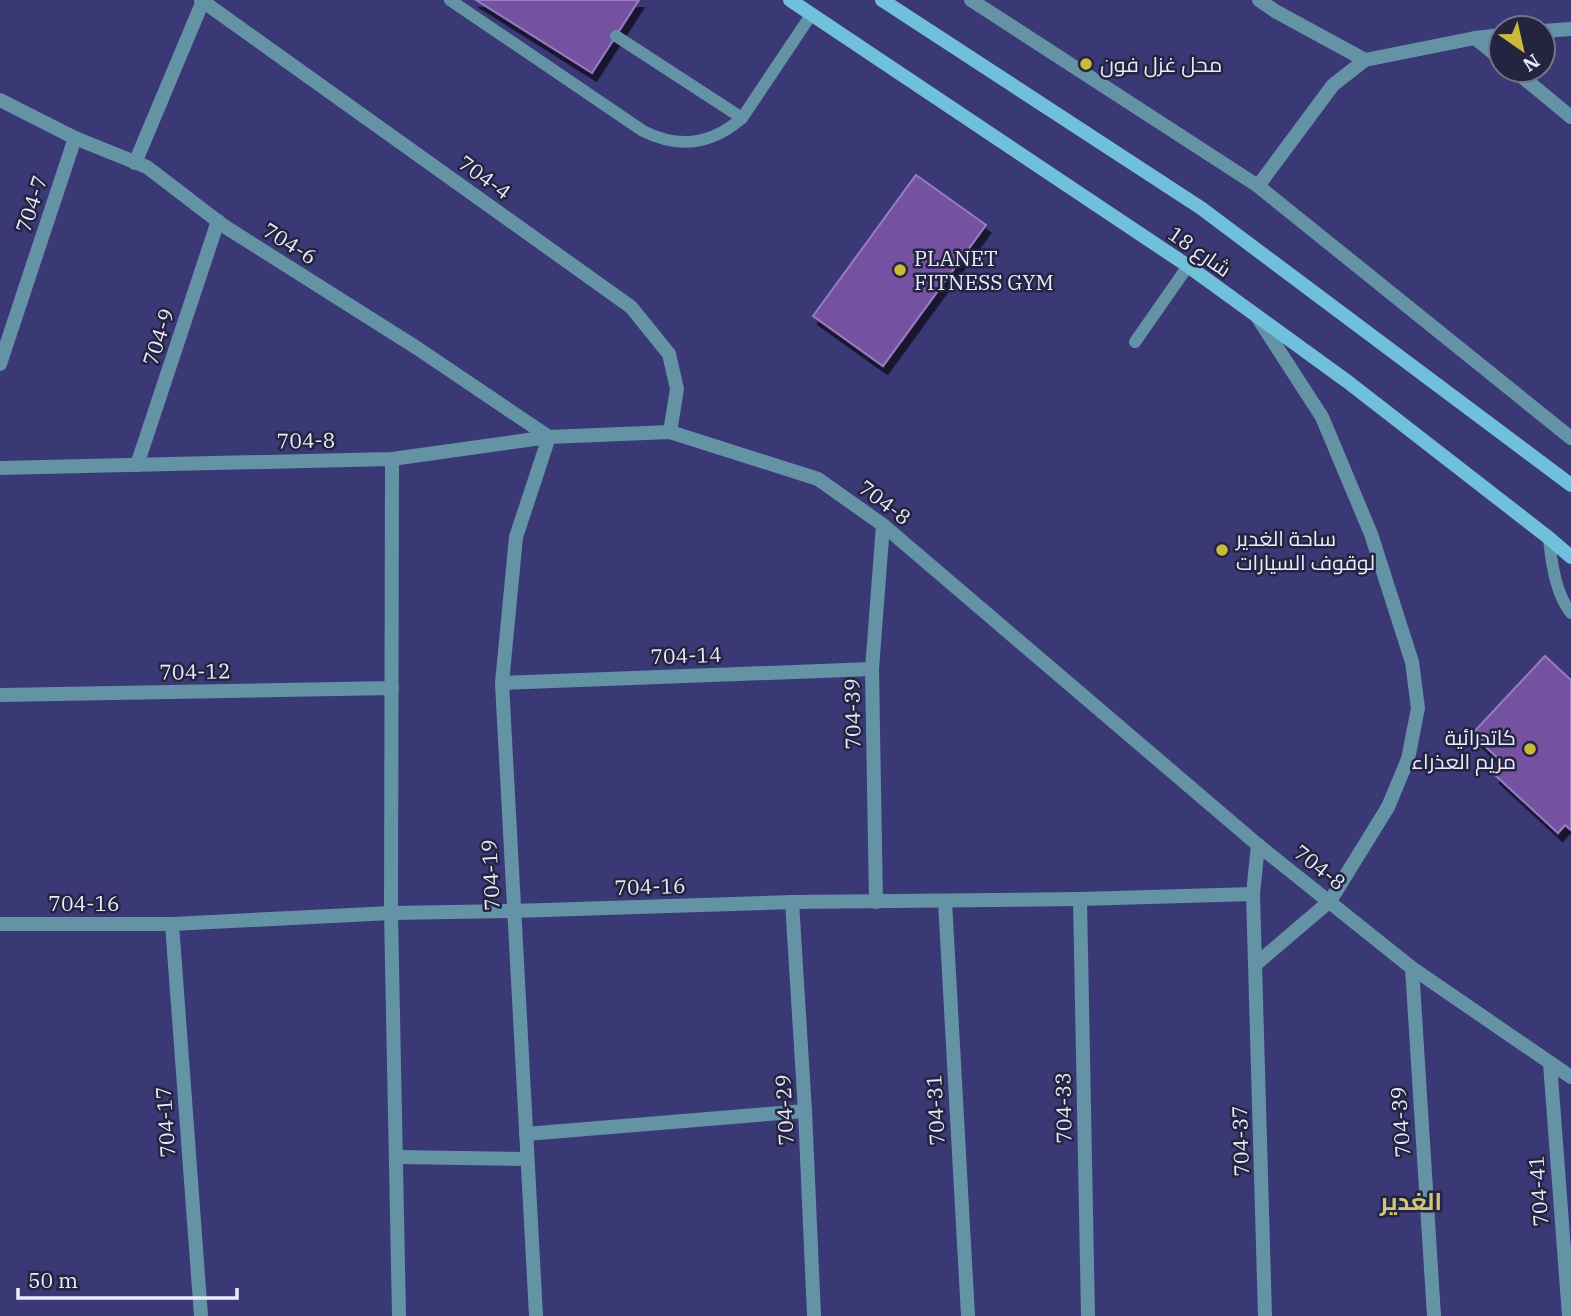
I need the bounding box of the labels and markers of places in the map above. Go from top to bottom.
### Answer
place label: محل غزل فون [1100,50,1222,78]
marker: محل غزل فون [1078,56,1094,72]
place label: PLANET FITNESS GYM [914,244,1054,296]
marker: PLANET FITNESS GYM [892,262,908,278]
place label: ساحة الغدير لوقوف السيارات [1235,524,1375,576]
marker: ساحة الغدير لوقوف السيارات [1214,542,1230,558]
place label: كاتدرائية مريم العذراء [1412,723,1516,776]
marker: كاتدرائية مريم العذراء [1522,741,1538,757]

